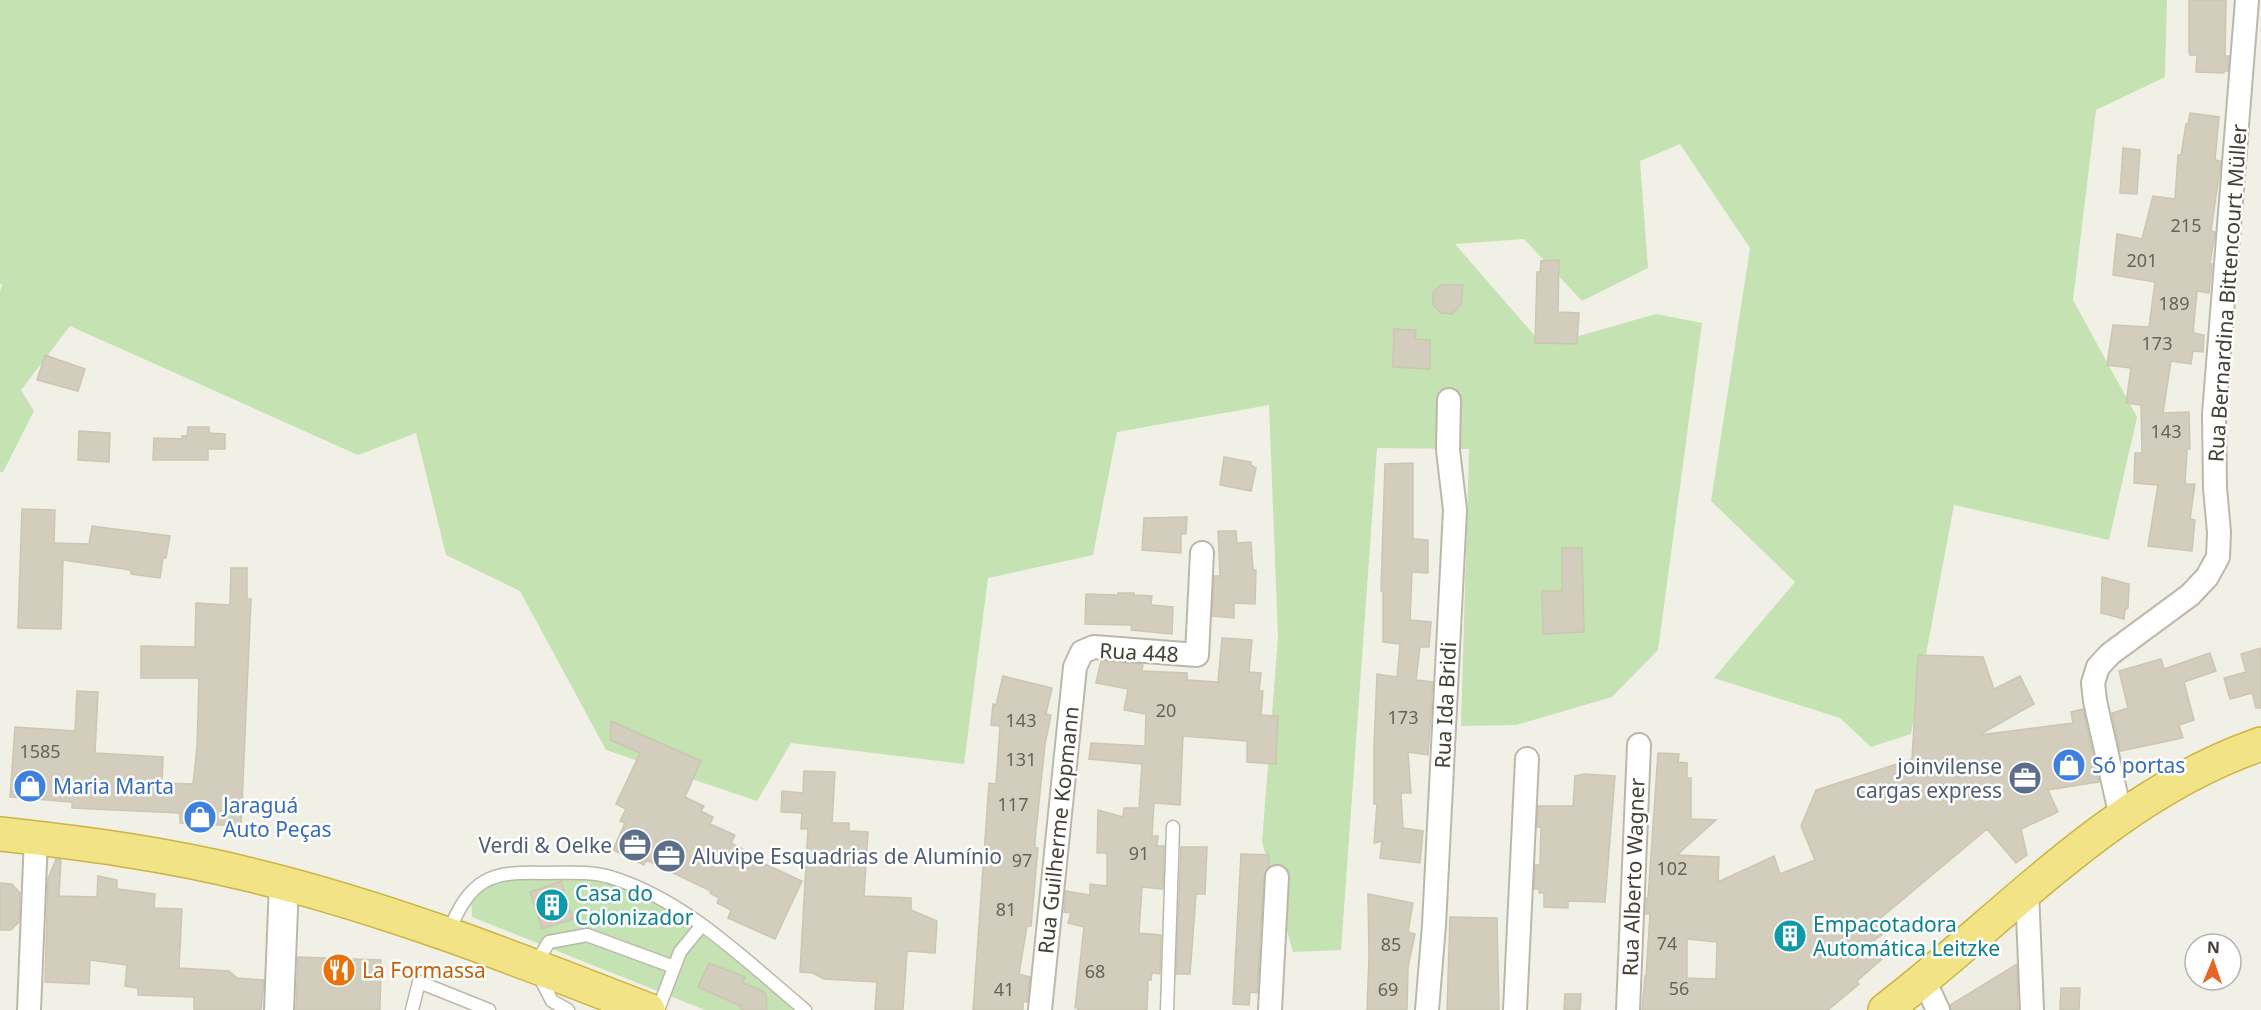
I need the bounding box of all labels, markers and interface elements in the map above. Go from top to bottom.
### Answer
street label: Rua Bernardina Bittencourt Müller [2201,123,2253,463]
house number: 215 [2171,213,2201,237]
house number: 201 [2127,248,2157,272]
house number: 189 [2159,291,2189,315]
house number: 173 [2142,331,2172,355]
house number: 143 [2151,419,2181,443]
street label: Rua 448 [1099,636,1179,668]
street label: Rua Ida Bridi [1428,641,1462,769]
house number: 20 [1156,698,1176,722]
street label: Rua Guilherme Kopmann [1031,705,1085,955]
house number: 173 [1388,705,1418,729]
house number: 143 [1006,708,1036,732]
house number: 1585 [19,739,61,763]
house number: 131 [1006,747,1036,771]
shop icon: Só portas [2051,747,2087,783]
place label: Só portas [2092,751,2185,779]
place label: joinvilense cargas express [1856,752,2002,804]
office icon: joinvilense cargas express [2007,760,2043,796]
shop icon: Maria Marta [12,768,48,804]
place label: Maria Marta [53,772,174,800]
street label: Rua Alberto Wagner [1616,777,1650,977]
place label: Jaraguá Auto Peças [221,791,332,843]
house number: 117 [998,792,1028,816]
shop icon: Jaraguá Auto Peças [182,799,218,835]
office icon: Verdi & Oelke [617,827,653,863]
place label: Verdi & Oelke [478,831,612,859]
office icon: Aluvipe Esquadrias de Alumínio [651,838,687,874]
house number: 91 [1129,841,1149,865]
place label: Aluvipe Esquadrias de Alumínio [692,842,1002,870]
house number: 97 [1012,848,1032,872]
house number: 102 [1657,856,1687,880]
place label: Casa do Colonizador [575,879,694,931]
building icon: Casa do Colonizador [534,887,570,923]
house number: 81 [996,897,1016,921]
place label: Empacotadora Automática Leitzke [1813,910,2000,962]
building icon: Empacotadora Automática Leitzke [1772,918,1808,954]
house number: 74 [1657,931,1677,955]
house number: 85 [1381,932,1401,956]
north arrow [2183,932,2243,992]
text: N [2207,936,2220,958]
restaurant icon: La Formassa [321,952,357,988]
place label: La Formassa [362,956,486,984]
house number: 68 [1085,959,1105,983]
house number: 56 [1669,976,1689,1000]
house number: 41 [994,977,1014,1001]
house number: 69 [1378,977,1398,1001]

